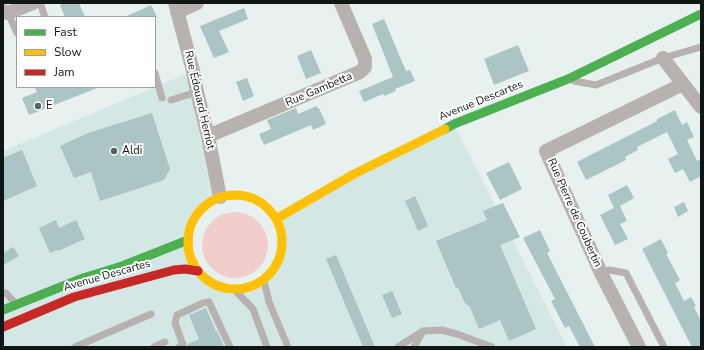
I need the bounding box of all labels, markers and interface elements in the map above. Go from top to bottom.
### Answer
legend [16,16,156,88]
text: Fast [54,24,77,40]
text: Slow [54,44,82,60]
street label: Rue Édouard Herriot [181,49,217,151]
text: Jam [54,64,75,80]
street label: Rue Gambetta [284,70,354,110]
street label: Avenue Descartes [437,78,525,124]
place label: E [46,99,52,113]
marker: E [33,101,43,111]
place label: Aldi [122,144,142,158]
marker: Aldi [109,146,119,156]
street label: Rue Pierre de Coubertin [544,157,604,269]
street label: Avenue Descartes [62,257,152,295]

